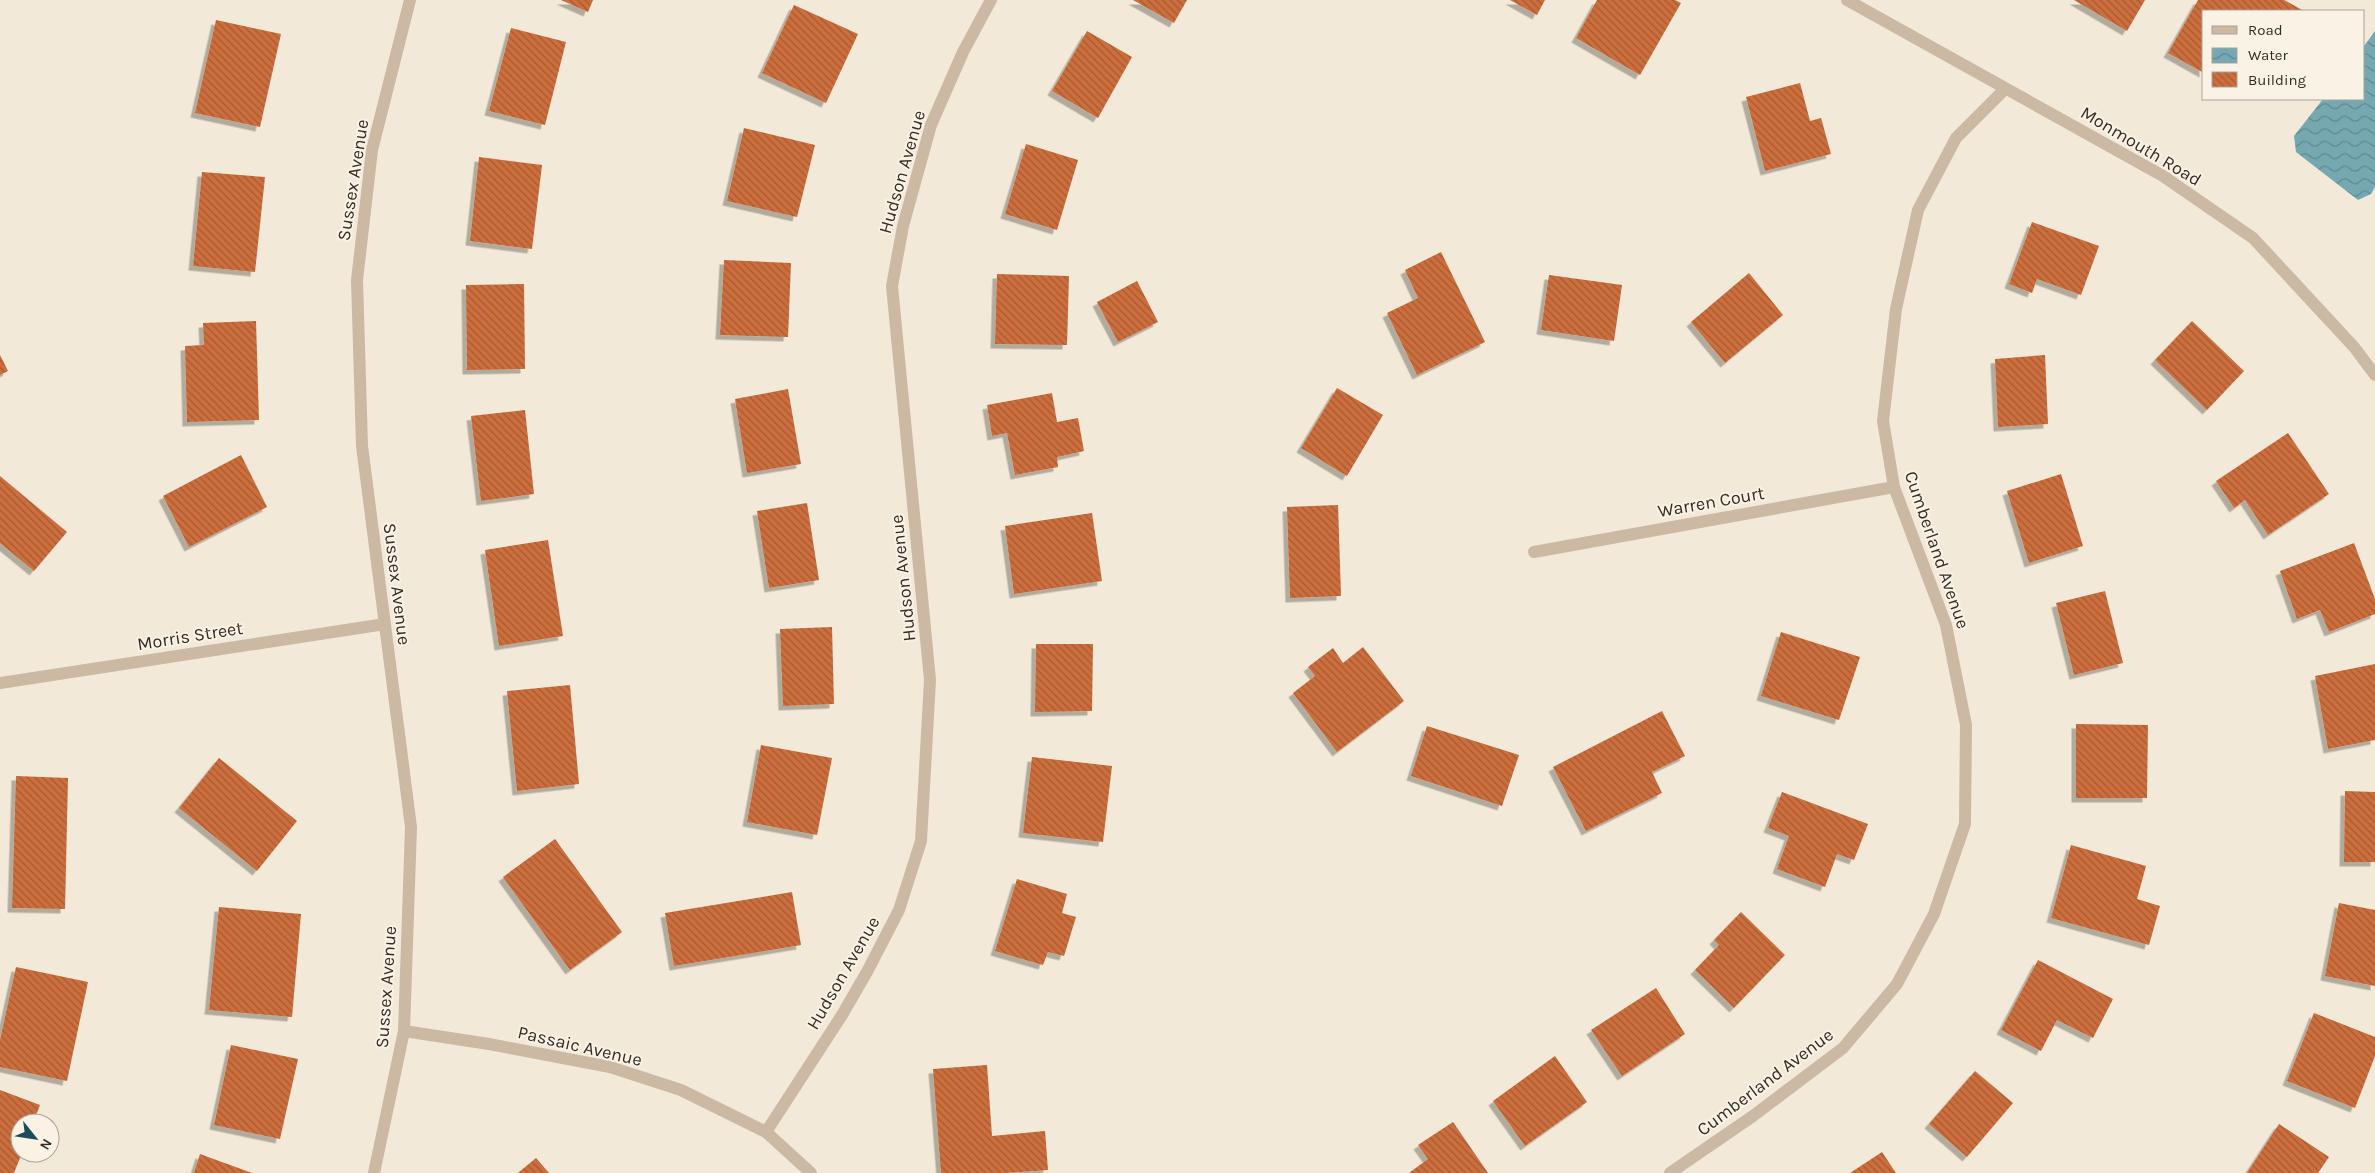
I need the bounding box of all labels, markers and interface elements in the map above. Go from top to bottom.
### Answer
legend [2202,10,2365,100]
text: Road [2248,21,2283,39]
text: Water [2248,46,2289,64]
text: Building [2248,71,2306,89]
street label: Monmouth Road [2077,101,2205,191]
street label: Hudson Avenue [874,108,930,236]
street label: Sussex Avenue [333,118,373,242]
street label: Cumberland Avenue [1900,468,1974,632]
street label: Warren Court [1656,482,1766,522]
street label: Hudson Avenue [885,514,921,642]
street label: Sussex Avenue [379,522,415,646]
street label: Morris Street [136,617,245,655]
street label: Hudson Avenue [802,912,884,1034]
street label: Sussex Avenue [371,925,401,1049]
street label: Passaic Avenue [516,1021,644,1071]
street label: Cumberland Avenue [1692,1024,1838,1140]
north arrow [10,1113,60,1163]
text: N [36,1136,56,1153]

